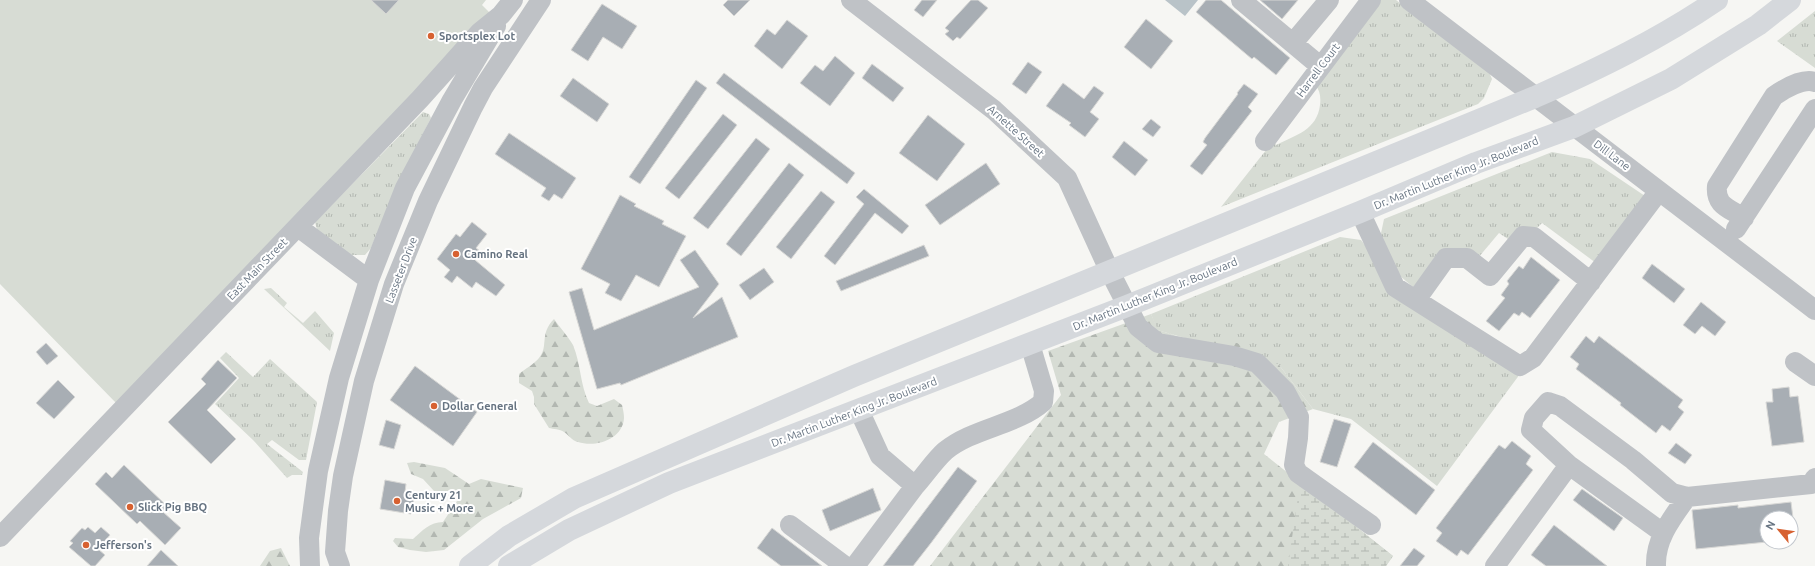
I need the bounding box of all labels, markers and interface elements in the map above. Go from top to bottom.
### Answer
place label: Sportsplex Lot [439,30,515,42]
marker: Sportsplex Lot [426,31,436,41]
street label: Harrell Court [1294,40,1342,99]
street label: Arnette Street [985,103,1047,160]
street label: Dr. Martin Luther King Jr. Boulevard [1372,134,1540,212]
street label: Dill Lane [1591,137,1633,173]
street label: East Main Street [225,235,290,302]
street label: Lasseter Drive [383,235,419,305]
place label: Camino Real [464,248,529,260]
marker: Camino Real [451,249,461,259]
street label: Dr. Martin Luther King Jr. Boulevard [1071,255,1239,333]
street label: Dr. Martin Luther King Jr. Boulevard [770,375,938,449]
place label: Dollar General [442,400,518,412]
marker: Dollar General [429,401,439,411]
place label: Century 21 Music + More [405,489,473,514]
marker: Century 21 Music + More [392,496,402,506]
place label: Slick Pig BBQ [138,501,208,513]
marker: Slick Pig BBQ [125,502,135,512]
north arrow [1759,510,1799,550]
text: N [1763,519,1777,532]
place label: Jefferson's [94,539,152,551]
marker: Jefferson's [81,540,91,550]

